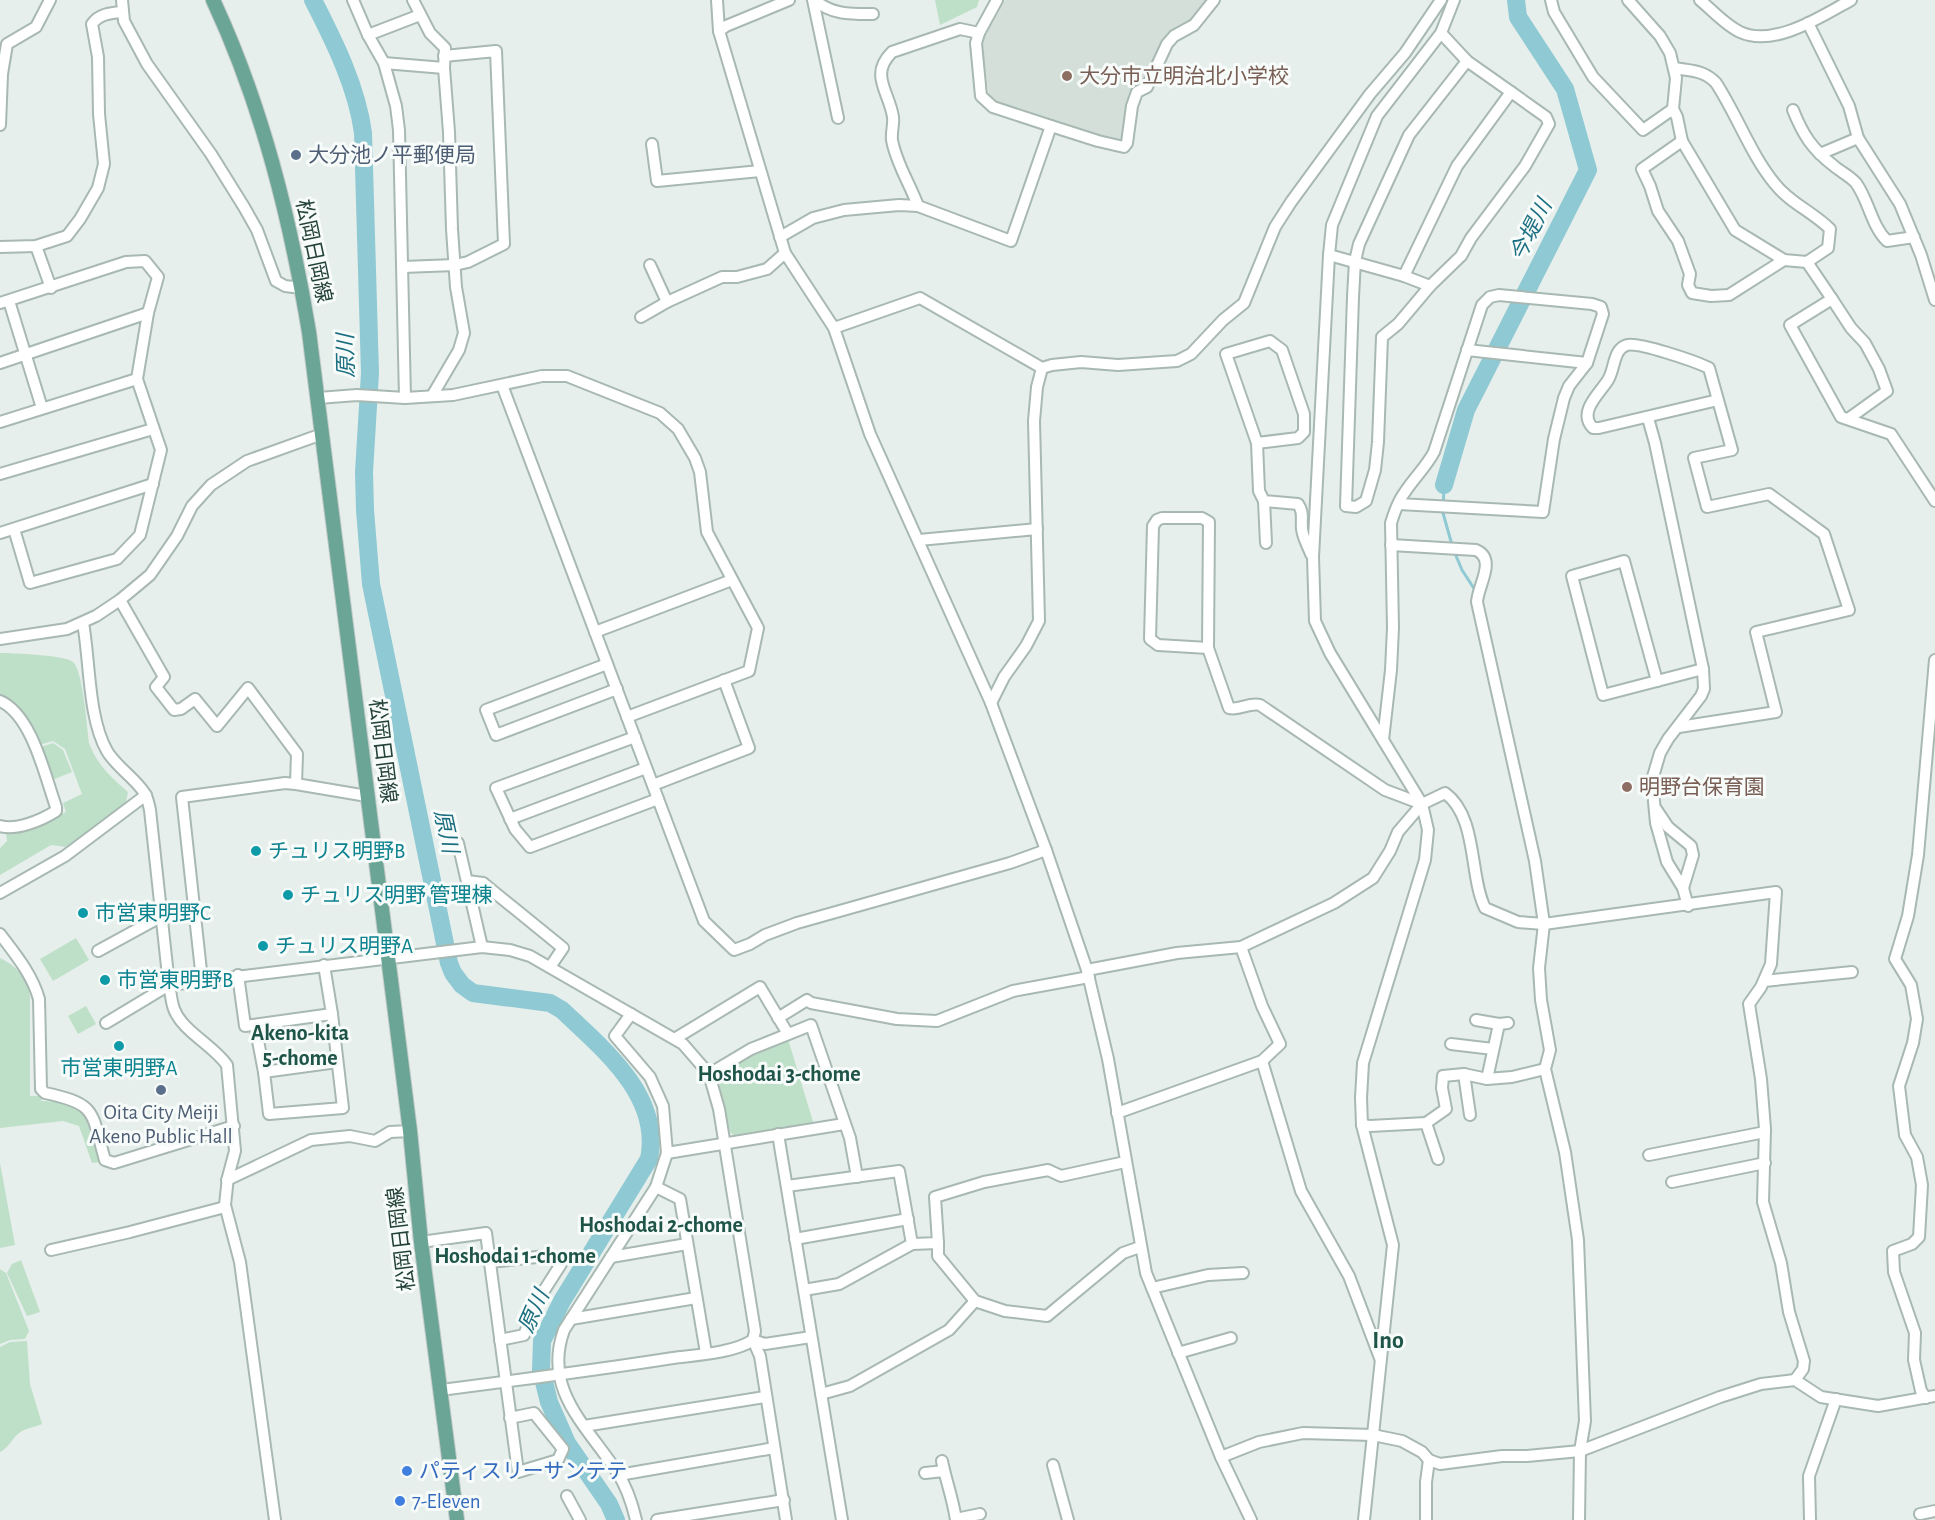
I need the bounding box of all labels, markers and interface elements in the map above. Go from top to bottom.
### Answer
place label: 大分市立明治北小学校 [1079,65,1289,87]
marker: 大分市立明治北小学校 [1060,69,1074,83]
place label: 大分池ノ平郵便局 [308,144,476,166]
marker: 大分池ノ平郵便局 [289,148,303,162]
water label: 今堤川 [1505,194,1557,265]
street label: 松岡日岡線 [292,197,336,305]
water label: 原川 [335,332,357,378]
street label: 松岡日岡線 [366,698,400,804]
place label: 明野台保育園 [1639,776,1765,798]
marker: 明野台保育園 [1620,780,1634,794]
water label: 原川 [431,807,462,857]
place label: チュリス明野B [268,841,405,862]
marker: チュリス明野B [249,844,263,858]
place label: チュリス明野 管理棟 [300,884,492,906]
marker: チュリス明野 管理棟 [281,888,295,902]
place label: 市営東明野C [95,902,211,924]
marker: 市営東明野C [76,906,90,920]
place label: チュリス明野A [275,936,413,957]
marker: チュリス明野A [256,939,270,953]
place label: 市営東明野B [117,969,233,991]
marker: 市営東明野B [98,973,112,987]
district label: Akeno-kita 5-chome [251,1022,349,1069]
marker: 市営東明野A [112,1039,126,1053]
place label: 市営東明野A [60,1057,178,1079]
district label: Hoshodai 3-chome [697,1063,861,1085]
marker: Oita City Meiji Akeno Public Hall [154,1083,168,1097]
place label: Oita City Meiji Akeno Public Hall [89,1102,233,1147]
street label: 松岡日岡線 [384,1186,418,1292]
district label: Hoshodai 2-chome [579,1214,743,1236]
district label: Hoshodai 1-chome [434,1245,596,1267]
water label: 原川 [515,1285,554,1336]
district label: Ino [1372,1329,1404,1353]
place label: パティスリーサンテテ [419,1460,627,1482]
marker: パティスリーサンテテ [400,1464,414,1478]
place label: 7-Eleven [412,1491,481,1512]
marker: 7-Eleven [393,1494,407,1508]

